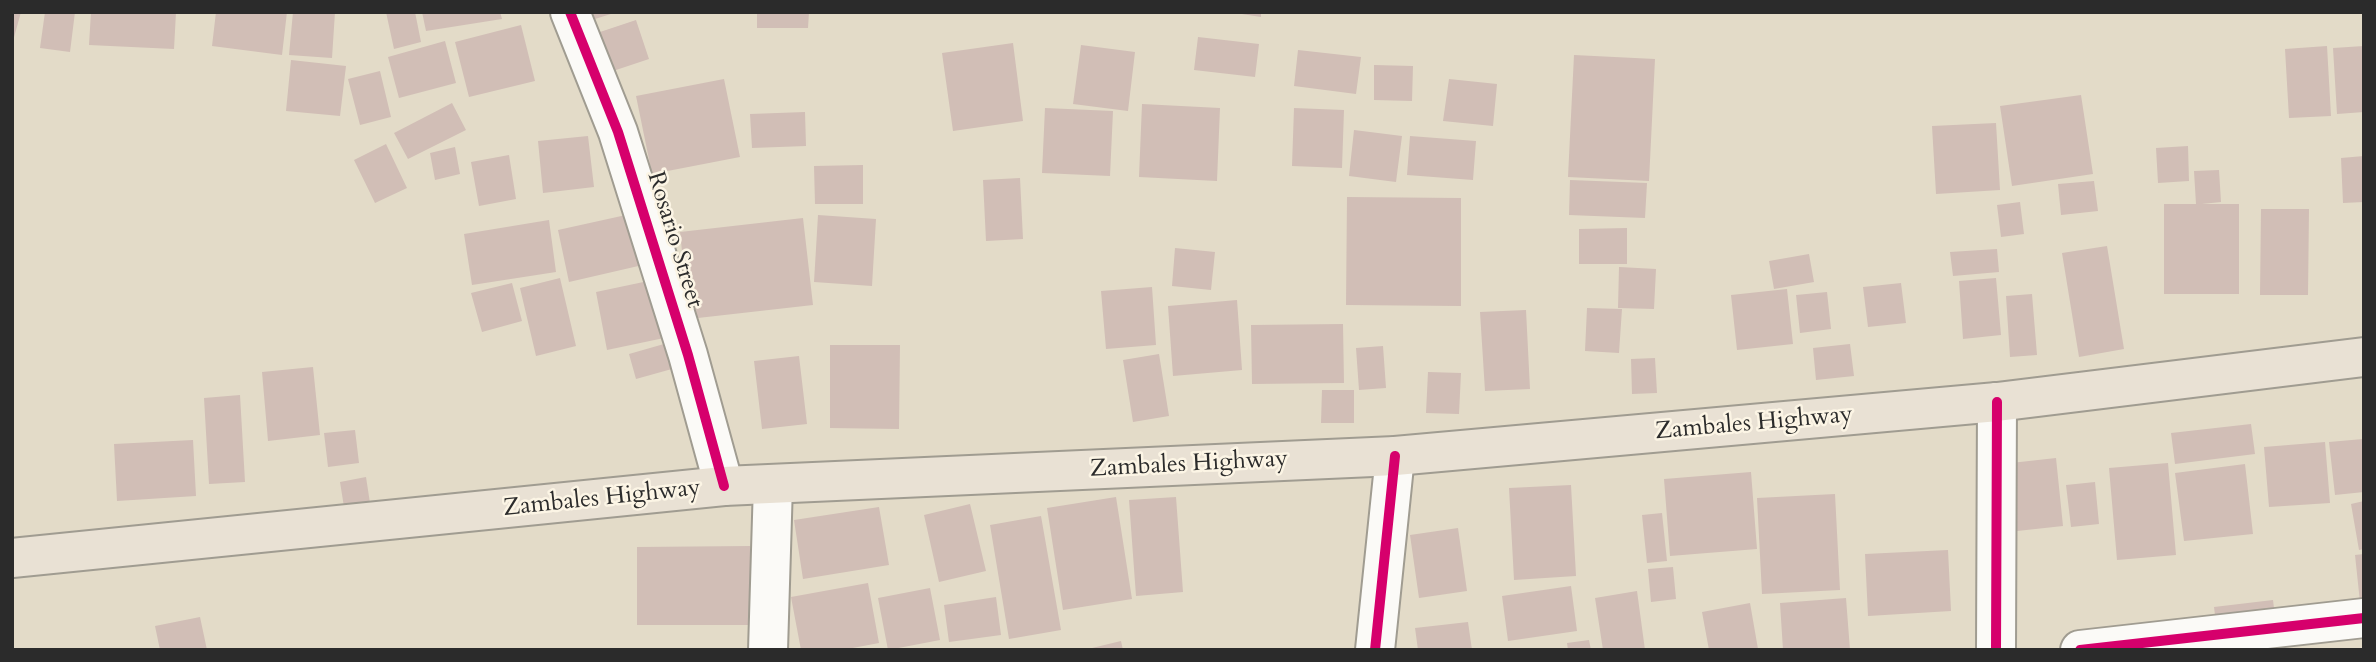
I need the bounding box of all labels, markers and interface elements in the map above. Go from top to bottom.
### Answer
street label: Rosario Street [640,169,708,311]
street label: Zambales Highway [1654,401,1854,447]
street label: Zambales Highway [1089,445,1289,485]
street label: Zambales Highway [502,474,702,524]

